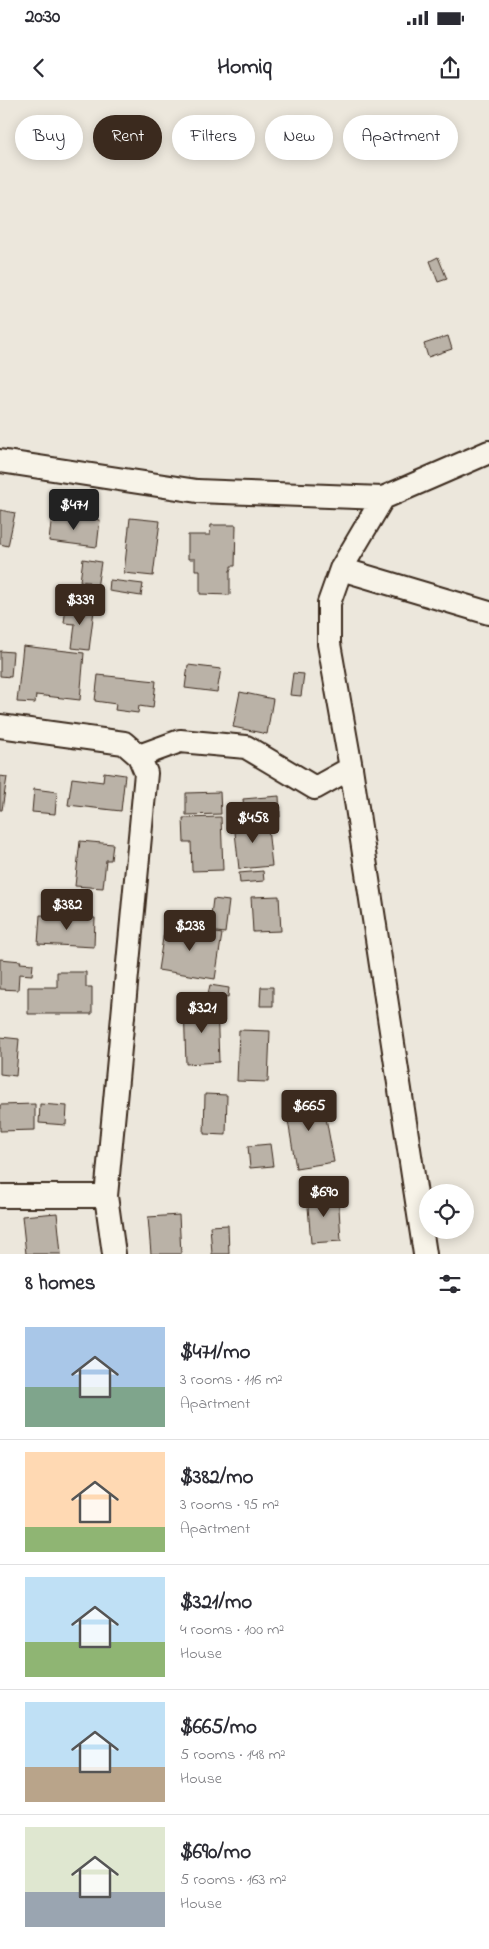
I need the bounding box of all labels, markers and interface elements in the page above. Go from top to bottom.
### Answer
text: 20:30 [25,4,60,31]
text: Homiq [217,52,272,84]
icon: back [25,54,53,82]
icon: share [436,54,464,82]
chip: Buy [15,115,83,160]
chip: Rent [93,115,162,160]
chip: Filters [172,115,255,160]
chip: New [265,115,333,160]
chip: Apartment [343,115,458,160]
pin: $471 [44,488,104,531]
text: $471 [60,493,88,517]
pin: $339 [50,584,110,626]
text: $339 [66,588,94,612]
pin: $458 [223,802,283,844]
text: $458 [237,806,269,830]
pin: $382 [37,888,97,931]
text: $382 [52,893,82,917]
pin: $238 [160,910,220,952]
text: $238 [175,914,205,938]
pin: $321 [172,992,232,1034]
text: $321 [187,996,217,1020]
pin: $665 [279,1090,339,1132]
text: $665 [293,1094,325,1118]
pin: $690 [294,1176,354,1218]
text: $690 [310,1180,338,1204]
map controls [419,1184,474,1239]
button: locate [419,1184,474,1239]
text: 8 homes [25,1269,95,1299]
icon: filters [436,1270,464,1298]
text: $471/mo [180,1338,250,1368]
icon: home [65,1347,125,1407]
text: 3 rooms · 116 m² [180,1368,283,1392]
text: Apartment [180,1392,250,1416]
text: $382/mo [180,1463,253,1493]
icon: home [65,1472,125,1532]
text: 3 rooms · 95 m² [180,1493,279,1517]
text: Apartment [180,1517,250,1541]
text: $321/mo [180,1588,252,1618]
icon: home [65,1597,125,1657]
text: 4 rooms · 100 m² [180,1618,284,1642]
text: House [180,1642,222,1666]
text: $665/mo [180,1713,257,1743]
icon: home [65,1722,125,1782]
text: 5 rooms · 148 m² [180,1743,286,1767]
text: House [180,1767,222,1791]
text: $690/mo [180,1838,251,1868]
icon: home [65,1847,125,1907]
text: 5 rooms · 163 m² [180,1868,287,1892]
text: House [180,1892,222,1916]

